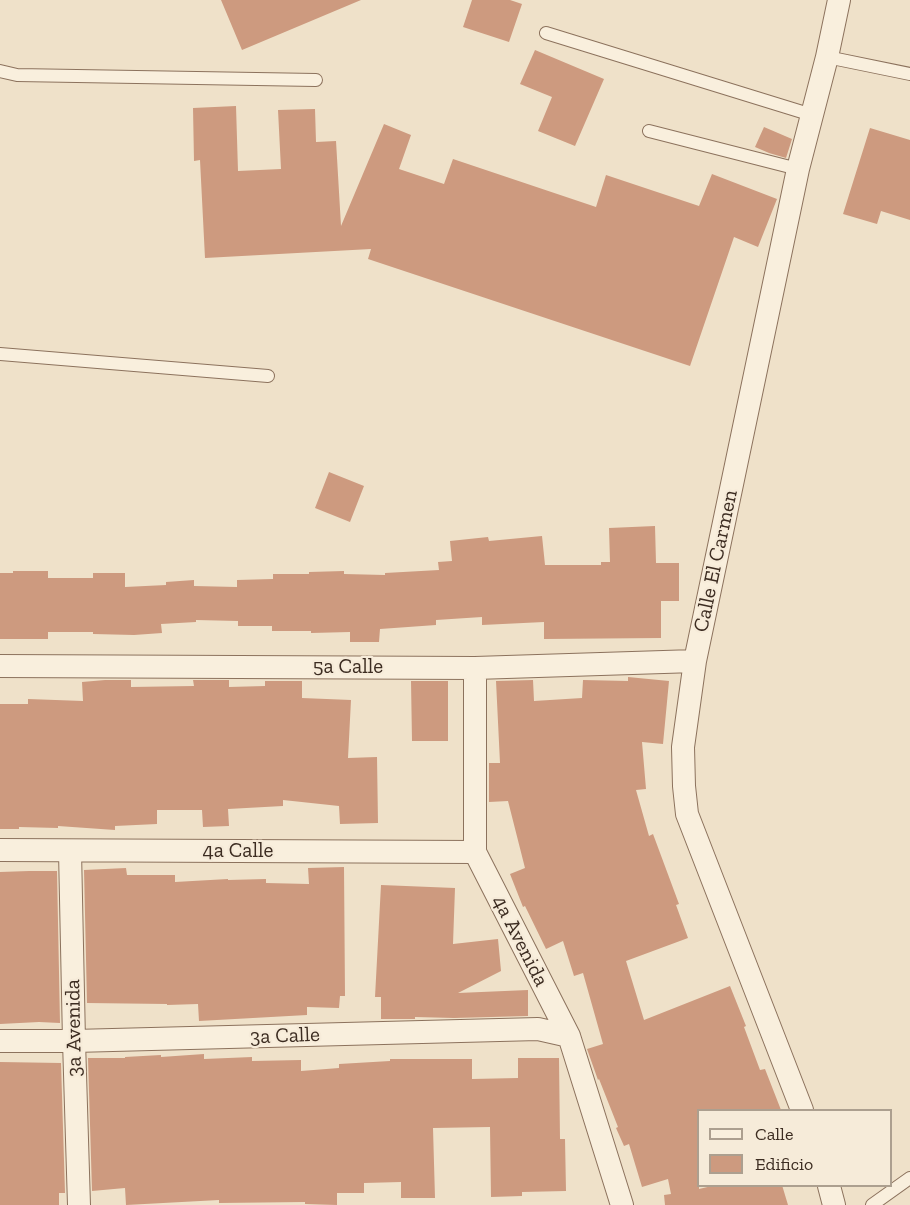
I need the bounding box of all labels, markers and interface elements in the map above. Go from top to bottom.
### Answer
street label: Calle El Carmen [689,488,743,634]
street label: 5a Calle [313,654,383,680]
street label: 4a Calle [203,838,273,864]
street label: 4a Avenida [486,891,554,991]
street label: 3a Avenida [61,979,87,1077]
street label: 3a Calle [250,1022,320,1050]
legend [697,1109,892,1187]
text: Calle [755,1123,793,1145]
text: Edificio [755,1153,813,1175]

